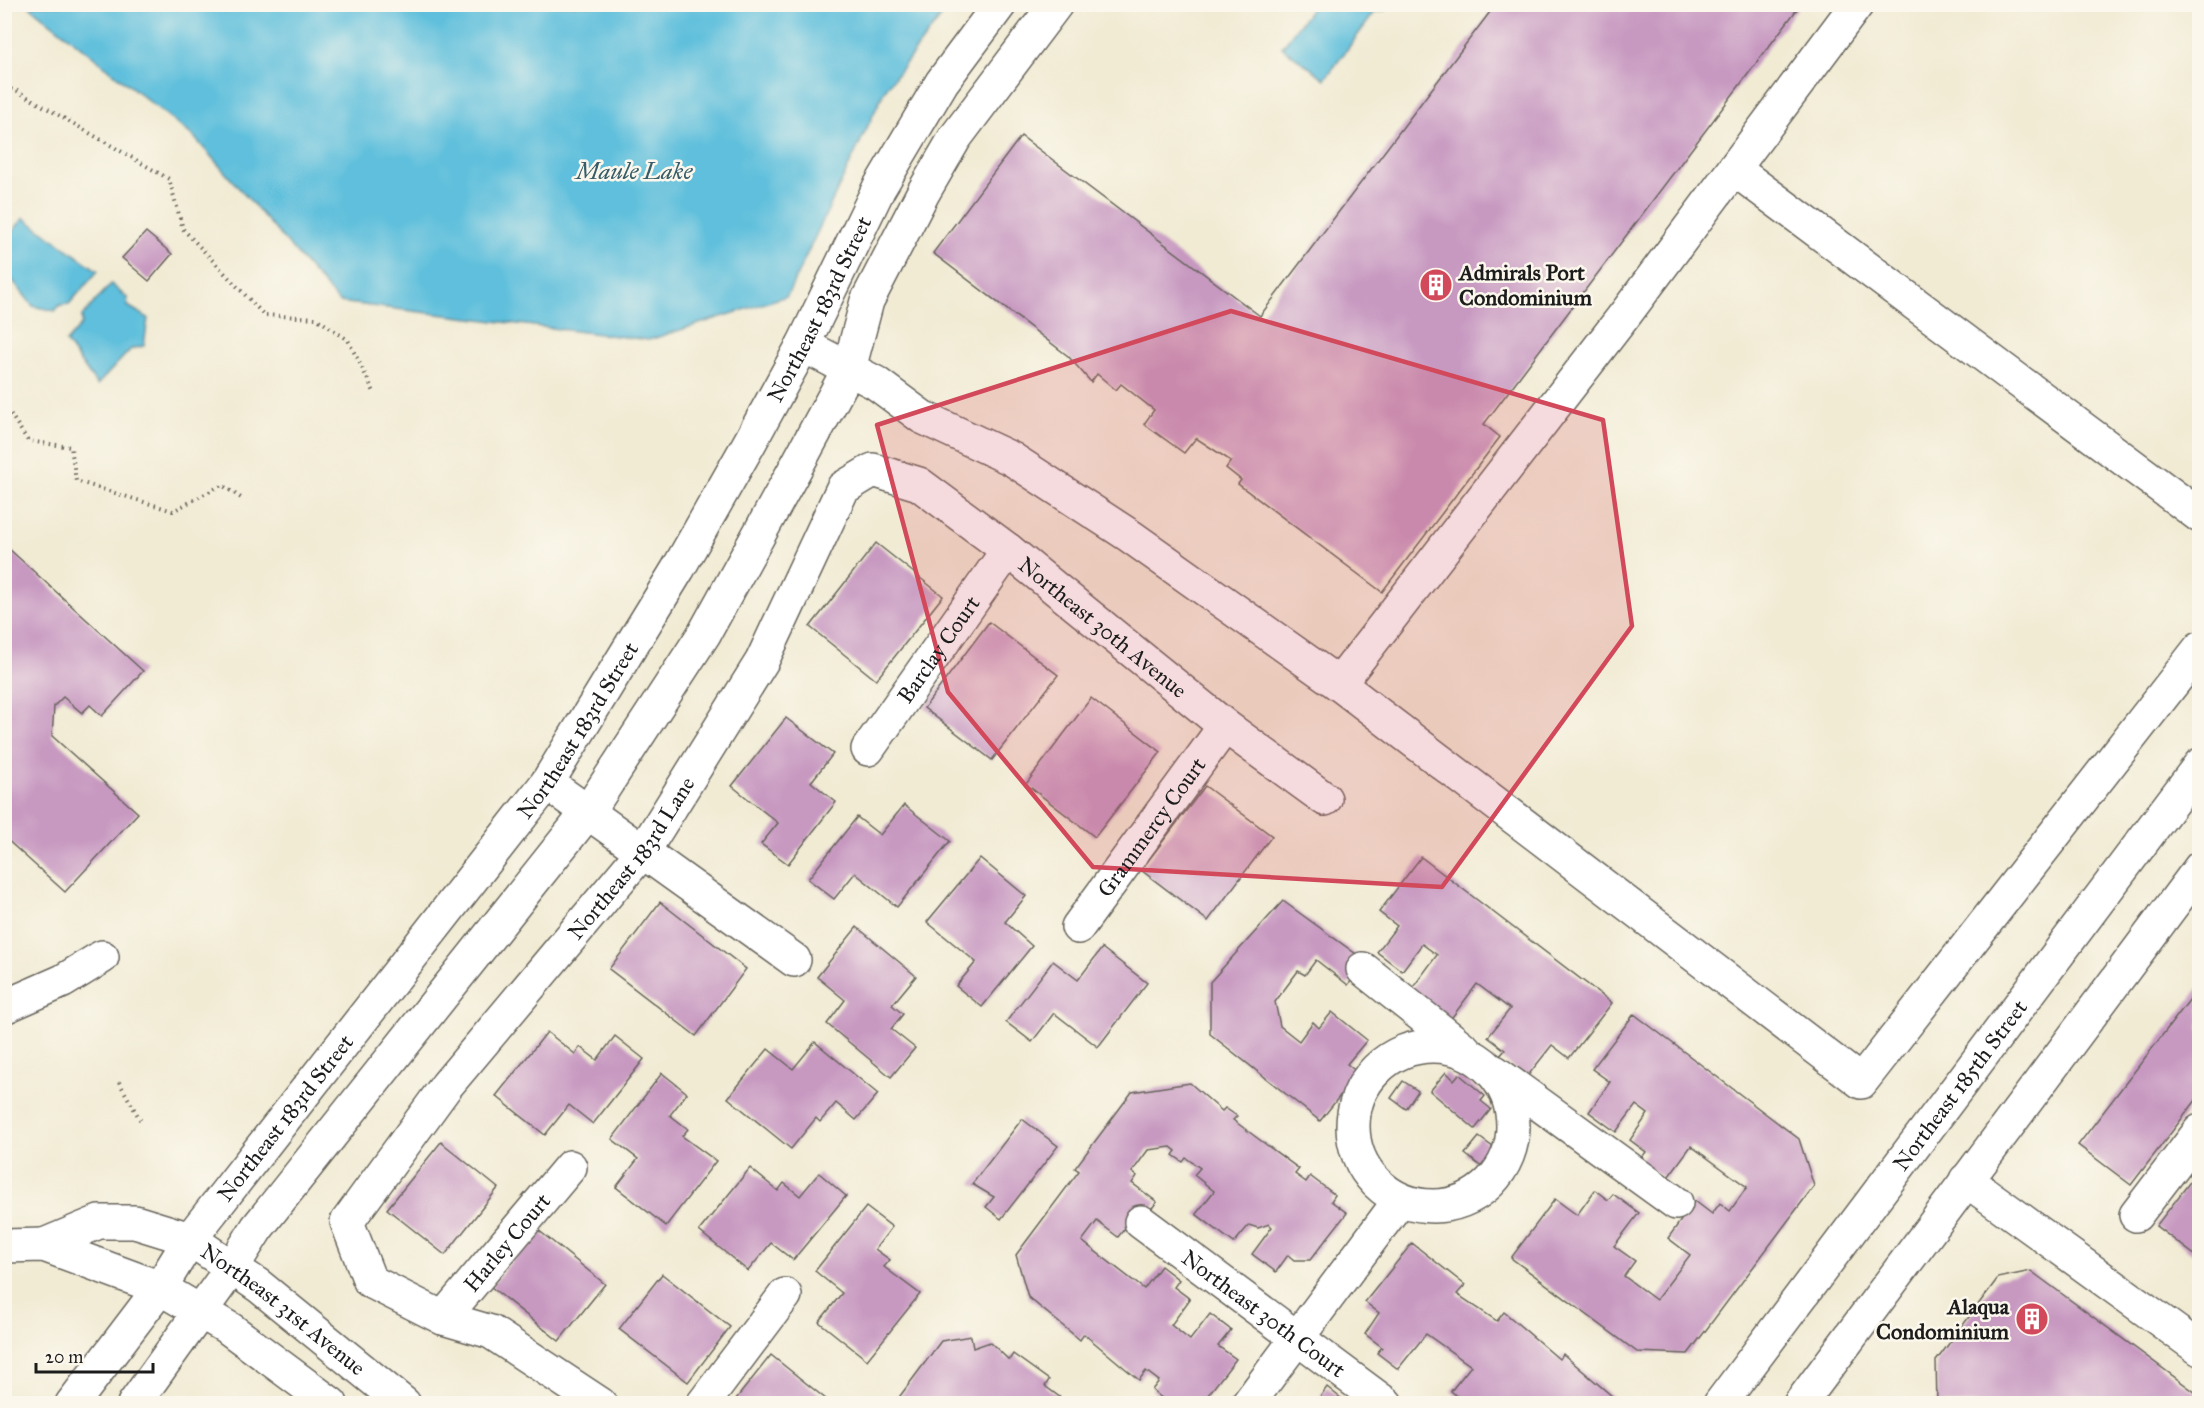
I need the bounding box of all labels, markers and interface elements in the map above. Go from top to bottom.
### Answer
water label: Maule Lake [574,156,693,186]
street label: Northeast 183rd Street [761,212,877,407]
place label: Admirals Port Condominium [1457,259,1592,311]
building icon: Admirals Port Condominium [1418,267,1454,303]
street label: Northeast 30th Avenue [1013,551,1192,704]
street label: Barclay Court [891,590,986,709]
street label: Northeast 183rd Street [511,637,644,824]
street label: Grammercy Court [1092,752,1212,902]
street label: Northeast 183rd Lane [562,772,700,945]
street label: Northeast 185th Street [1887,994,2033,1176]
street label: Northeast 183rd Street [212,1029,359,1207]
street label: Harley Court [458,1188,556,1297]
street label: Northeast 31st Avenue [196,1237,371,1381]
street label: Northeast 30th Court [1176,1244,1351,1383]
place label: Alaqua Condominium [1876,1293,2010,1345]
building icon: Alaqua Condominium [2014,1301,2050,1337]
scale bar [36,1336,153,1374]
text: 20 m [45,1346,83,1368]

